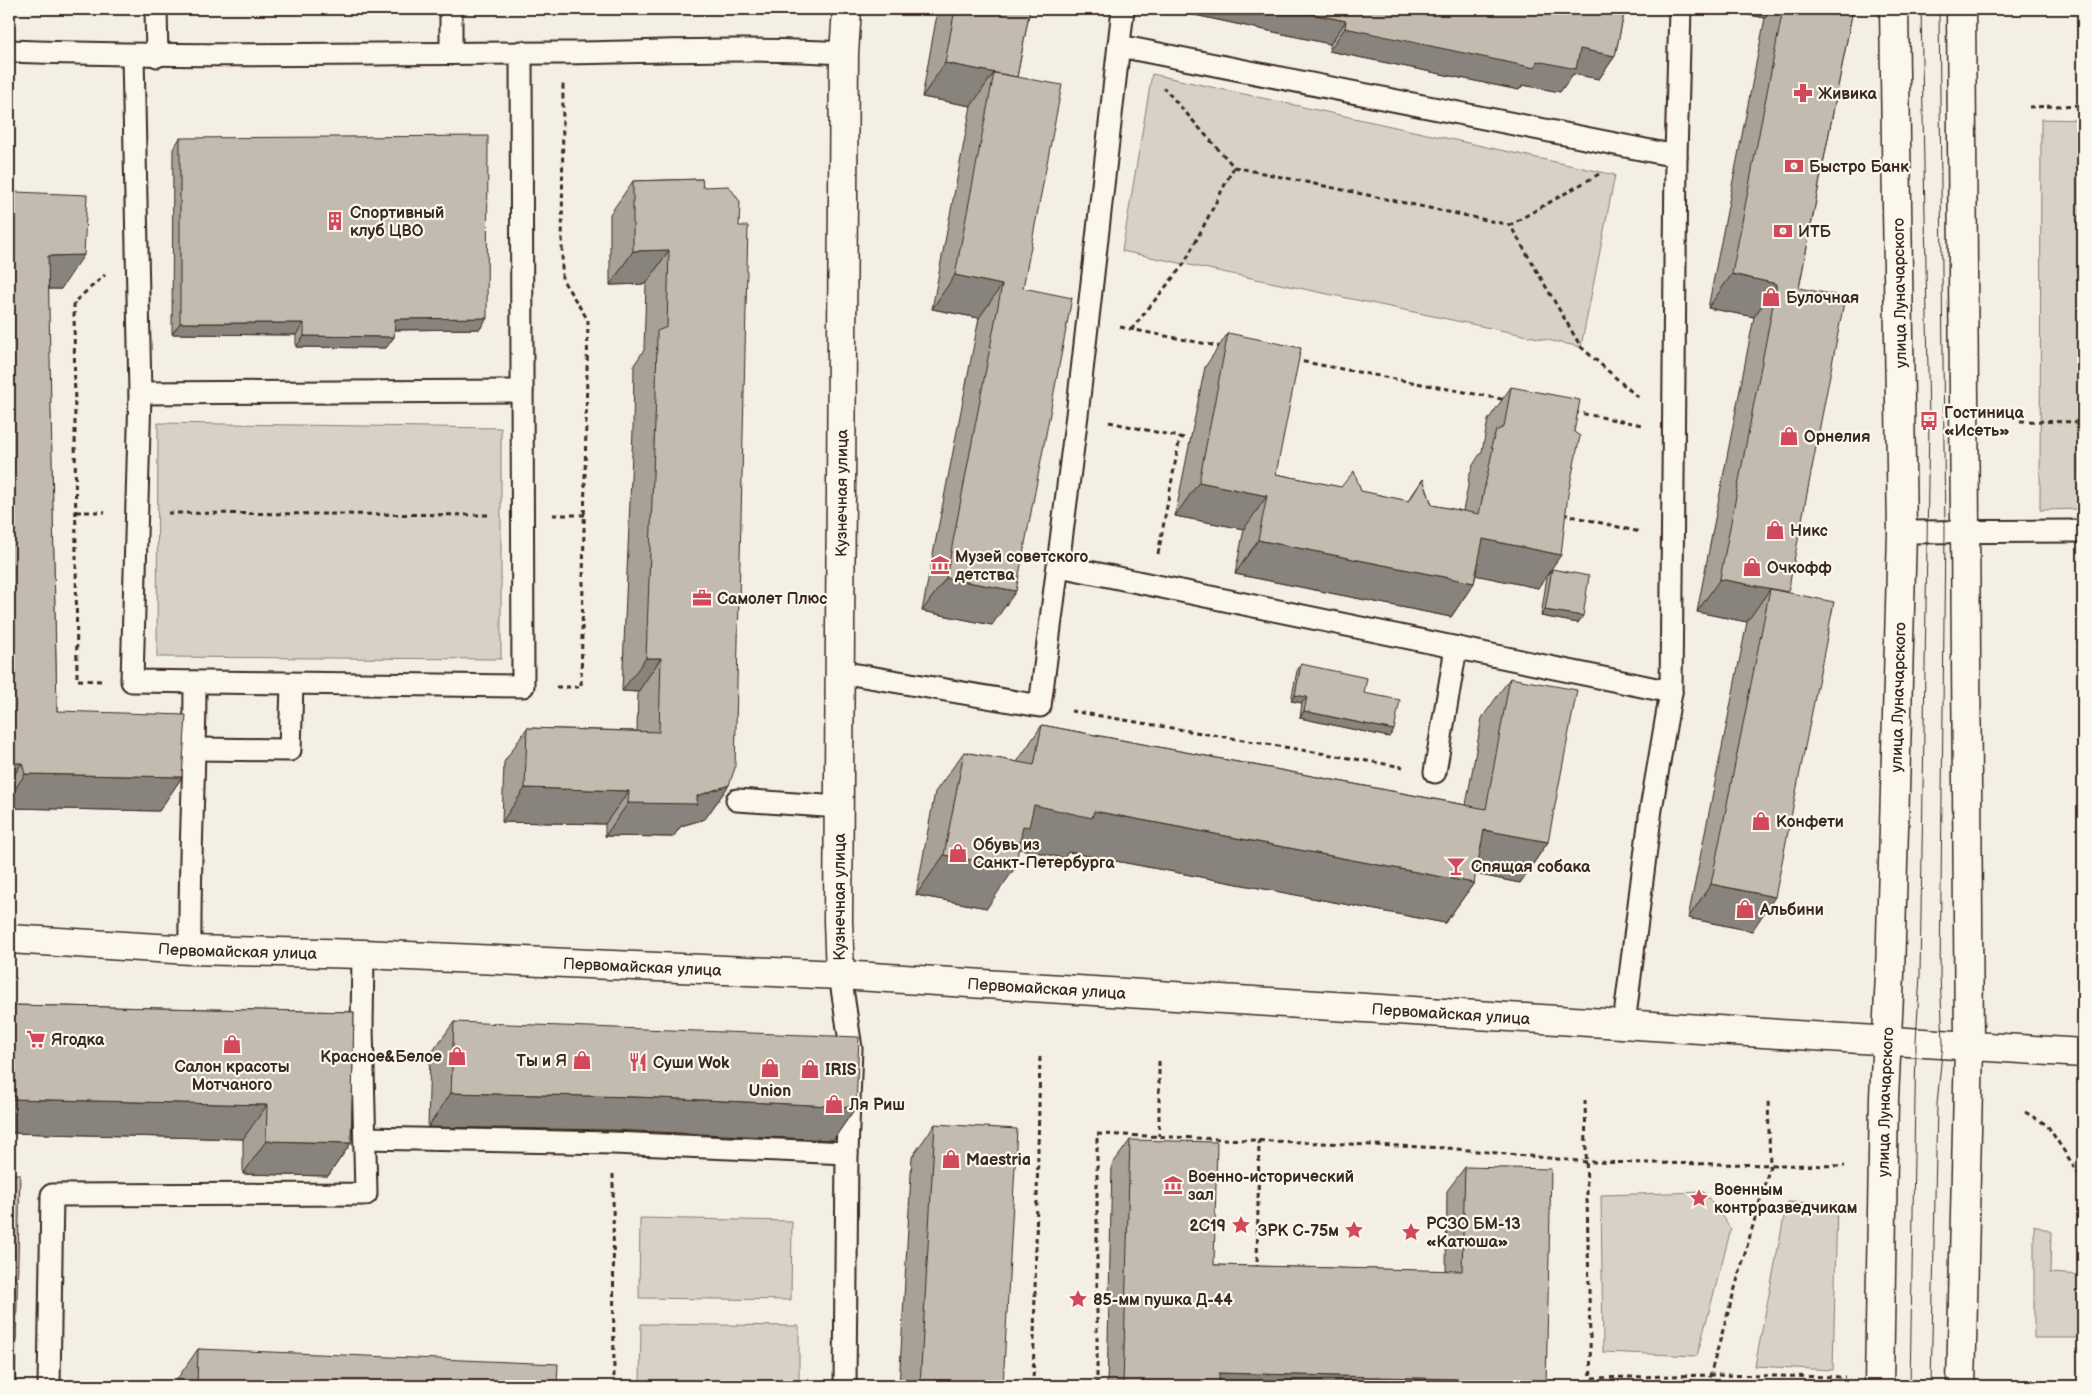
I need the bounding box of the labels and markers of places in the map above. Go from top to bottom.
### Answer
pharmacy icon: Живика [1792,82,1814,104]
place label: Живика [1818,85,1878,104]
bank icon: Быстро Банк [1783,155,1805,177]
place label: Быстро Банк [1809,158,1909,177]
place label: Спортивный клуб ЦВО [350,204,444,241]
building icon: Спортивный клуб ЦВО [324,210,346,232]
bank icon: ИТБ [1772,220,1794,242]
place label: ИТБ [1798,223,1832,242]
shop icon: Булочная [1760,286,1782,308]
place label: Булочная [1786,289,1859,308]
place label: Гостиница «Исеть» [1944,404,2024,441]
bus stop icon: Гостиница «Исеть» [1918,410,1940,432]
shop icon: Орнелия [1778,425,1800,447]
place label: Орнелия [1804,428,1870,447]
shop icon: Никс [1764,519,1786,541]
place label: Никс [1790,522,1828,541]
place label: Музей советского детства [954,548,1089,585]
museum icon: Музей советского детства [929,554,951,576]
shop icon: Очкофф [1741,556,1763,578]
place label: Очкофф [1767,559,1832,578]
office icon: Самолет Плюс [691,587,713,609]
place label: Самолет Плюс [717,590,827,609]
shop icon: Конфети [1750,810,1772,832]
place label: Конфети [1776,813,1844,832]
place label: Обувь из Санкт-Петербурга [973,836,1115,873]
shop icon: Обувь из Санкт-Петербурга [947,842,969,864]
bar icon: Спящая собака [1445,855,1467,877]
place label: Спящая собака [1471,858,1591,877]
shop icon: Альбини [1734,898,1756,920]
place label: Альбини [1759,901,1824,920]
supermarket icon: Ягодка [25,1028,47,1050]
place label: Ягодка [51,1031,105,1050]
shop icon: Салон красоты Мотчаного [221,1033,243,1055]
shop icon: Красное&Белое [446,1045,468,1067]
place label: Красное&Белое [320,1048,442,1067]
shop icon: Ты и Я [571,1049,593,1071]
restaurant icon: Суши Wok [627,1051,649,1073]
place label: Ты и Я [516,1052,567,1071]
place label: Суши Wok [653,1054,730,1073]
shop icon: Union [759,1057,781,1079]
place label: Салон красоты Мотчаного [174,1058,290,1095]
shop icon: IRIS [799,1058,821,1080]
place label: IRIS [825,1061,857,1080]
place label: Union [749,1082,791,1101]
shop icon: Ля Риш [823,1093,845,1115]
place label: Ля Риш [848,1096,905,1115]
shop icon: Maestria [940,1148,962,1170]
place label: Maestria [966,1151,1031,1170]
place label: Военно-исторический зал [1188,1168,1354,1205]
museum icon: Военно-исторический зал [1162,1174,1184,1196]
place label: Военным контрразведчикам [1714,1181,1857,1218]
place icon: Военным контрразведчикам [1688,1187,1710,1209]
place icon: 2С19 [1230,1214,1252,1236]
place label: РСЗО БМ-13 «Катюша» [1426,1215,1521,1252]
place label: 2С19 [1189,1217,1226,1236]
place icon: ЗРК С-75м [1343,1219,1365,1241]
place icon: РСЗО БМ-13 «Катюша» [1400,1221,1422,1243]
place label: ЗРК С-75м [1257,1222,1339,1241]
place icon: 85-мм пушка Д-44 [1067,1288,1089,1310]
place label: 85-мм пушка Д-44 [1093,1291,1233,1310]

